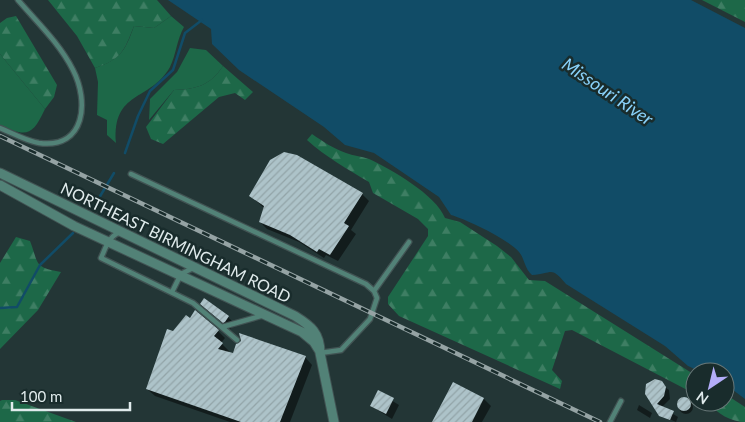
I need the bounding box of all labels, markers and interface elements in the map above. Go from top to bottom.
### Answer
water label: Missouri River [558,53,658,130]
street label: NORTHEAST BIRMINGHAM ROAD [58,178,294,306]
north arrow [685,362,735,412]
scale bar [12,380,130,412]
text: 100 m [20,387,62,405]
text: N [693,388,712,408]

